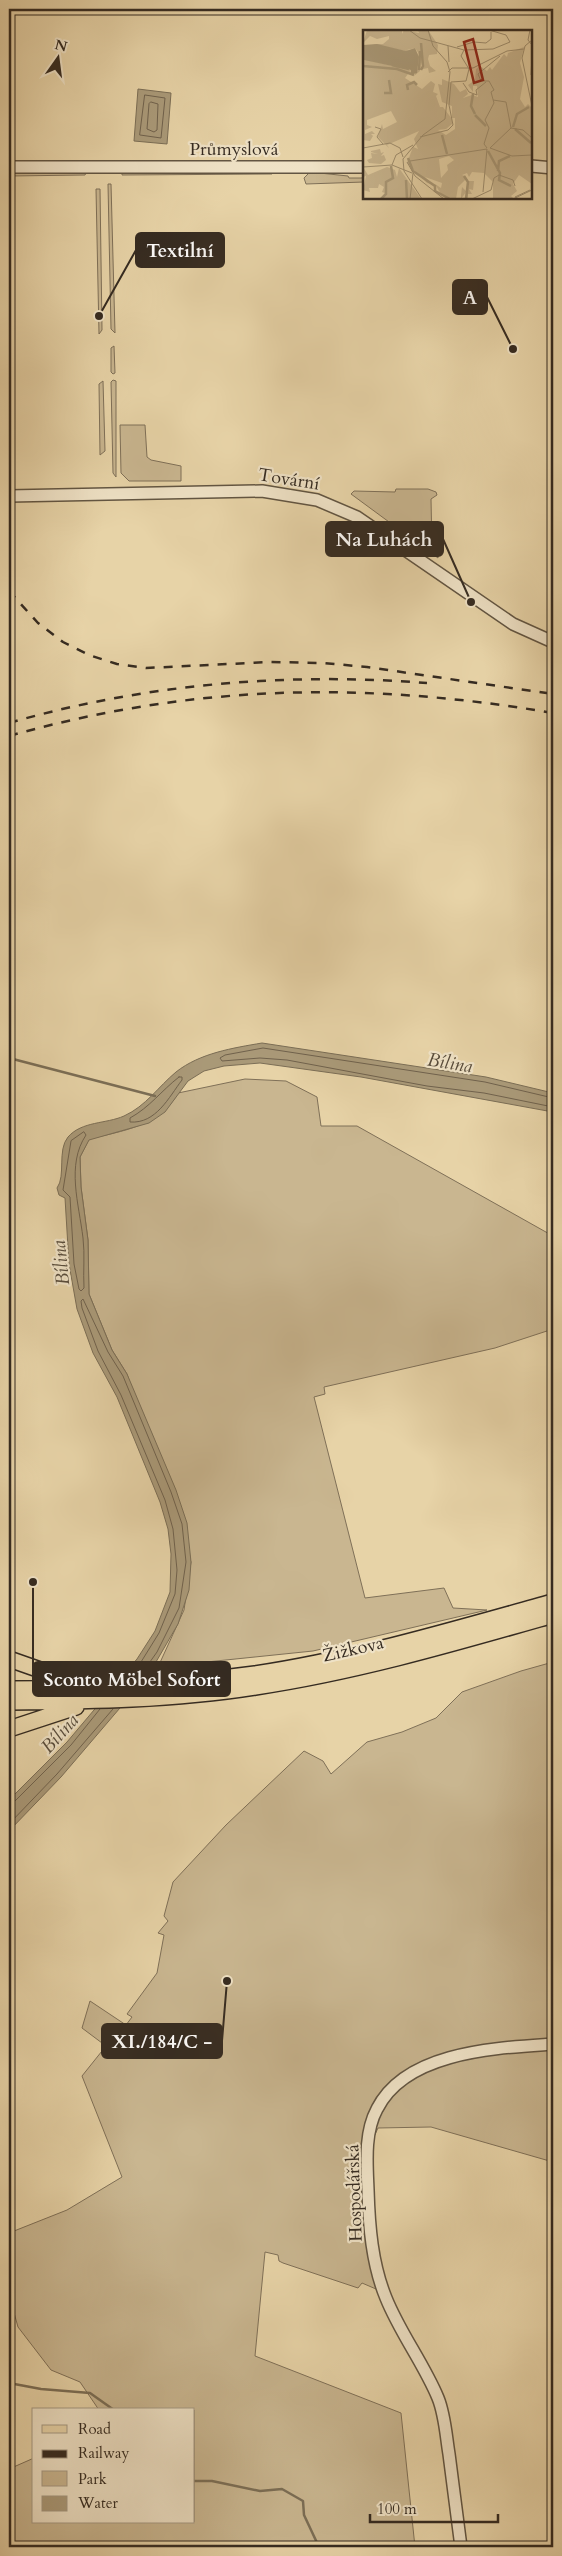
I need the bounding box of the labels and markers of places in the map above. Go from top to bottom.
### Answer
callout: Textilní [136,233,224,267]
callout: A [453,280,487,314]
callout: Na Luhách [326,522,443,556]
callout: Sconto Möbel Sofort [33,1662,230,1696]
callout: XI./184/C - [102,2024,222,2058]

